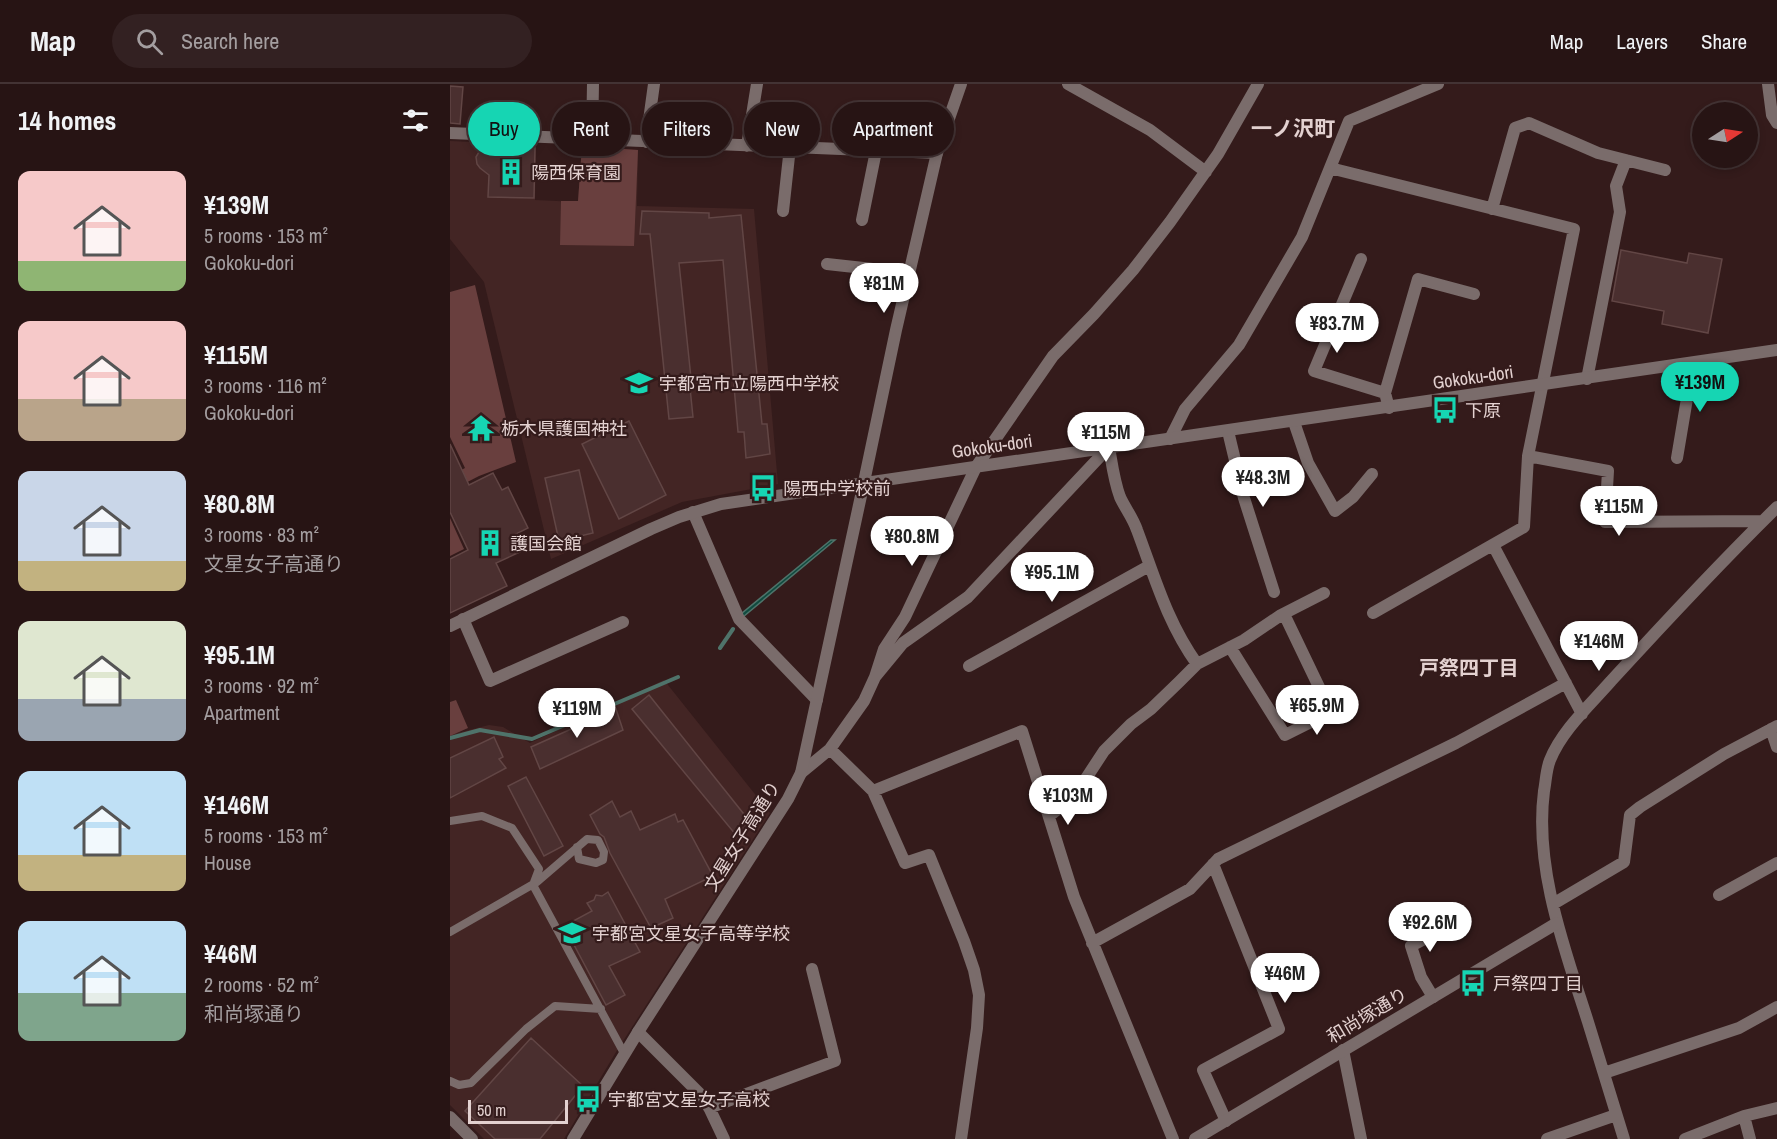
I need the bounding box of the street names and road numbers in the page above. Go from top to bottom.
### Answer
street label: Gokoku-dori [1431,359,1515,395]
street label: Gokoku-dori [950,428,1034,464]
street label: 文星女子高通り [698,776,786,896]
street label: 和尚塚通り [1322,981,1412,1049]

